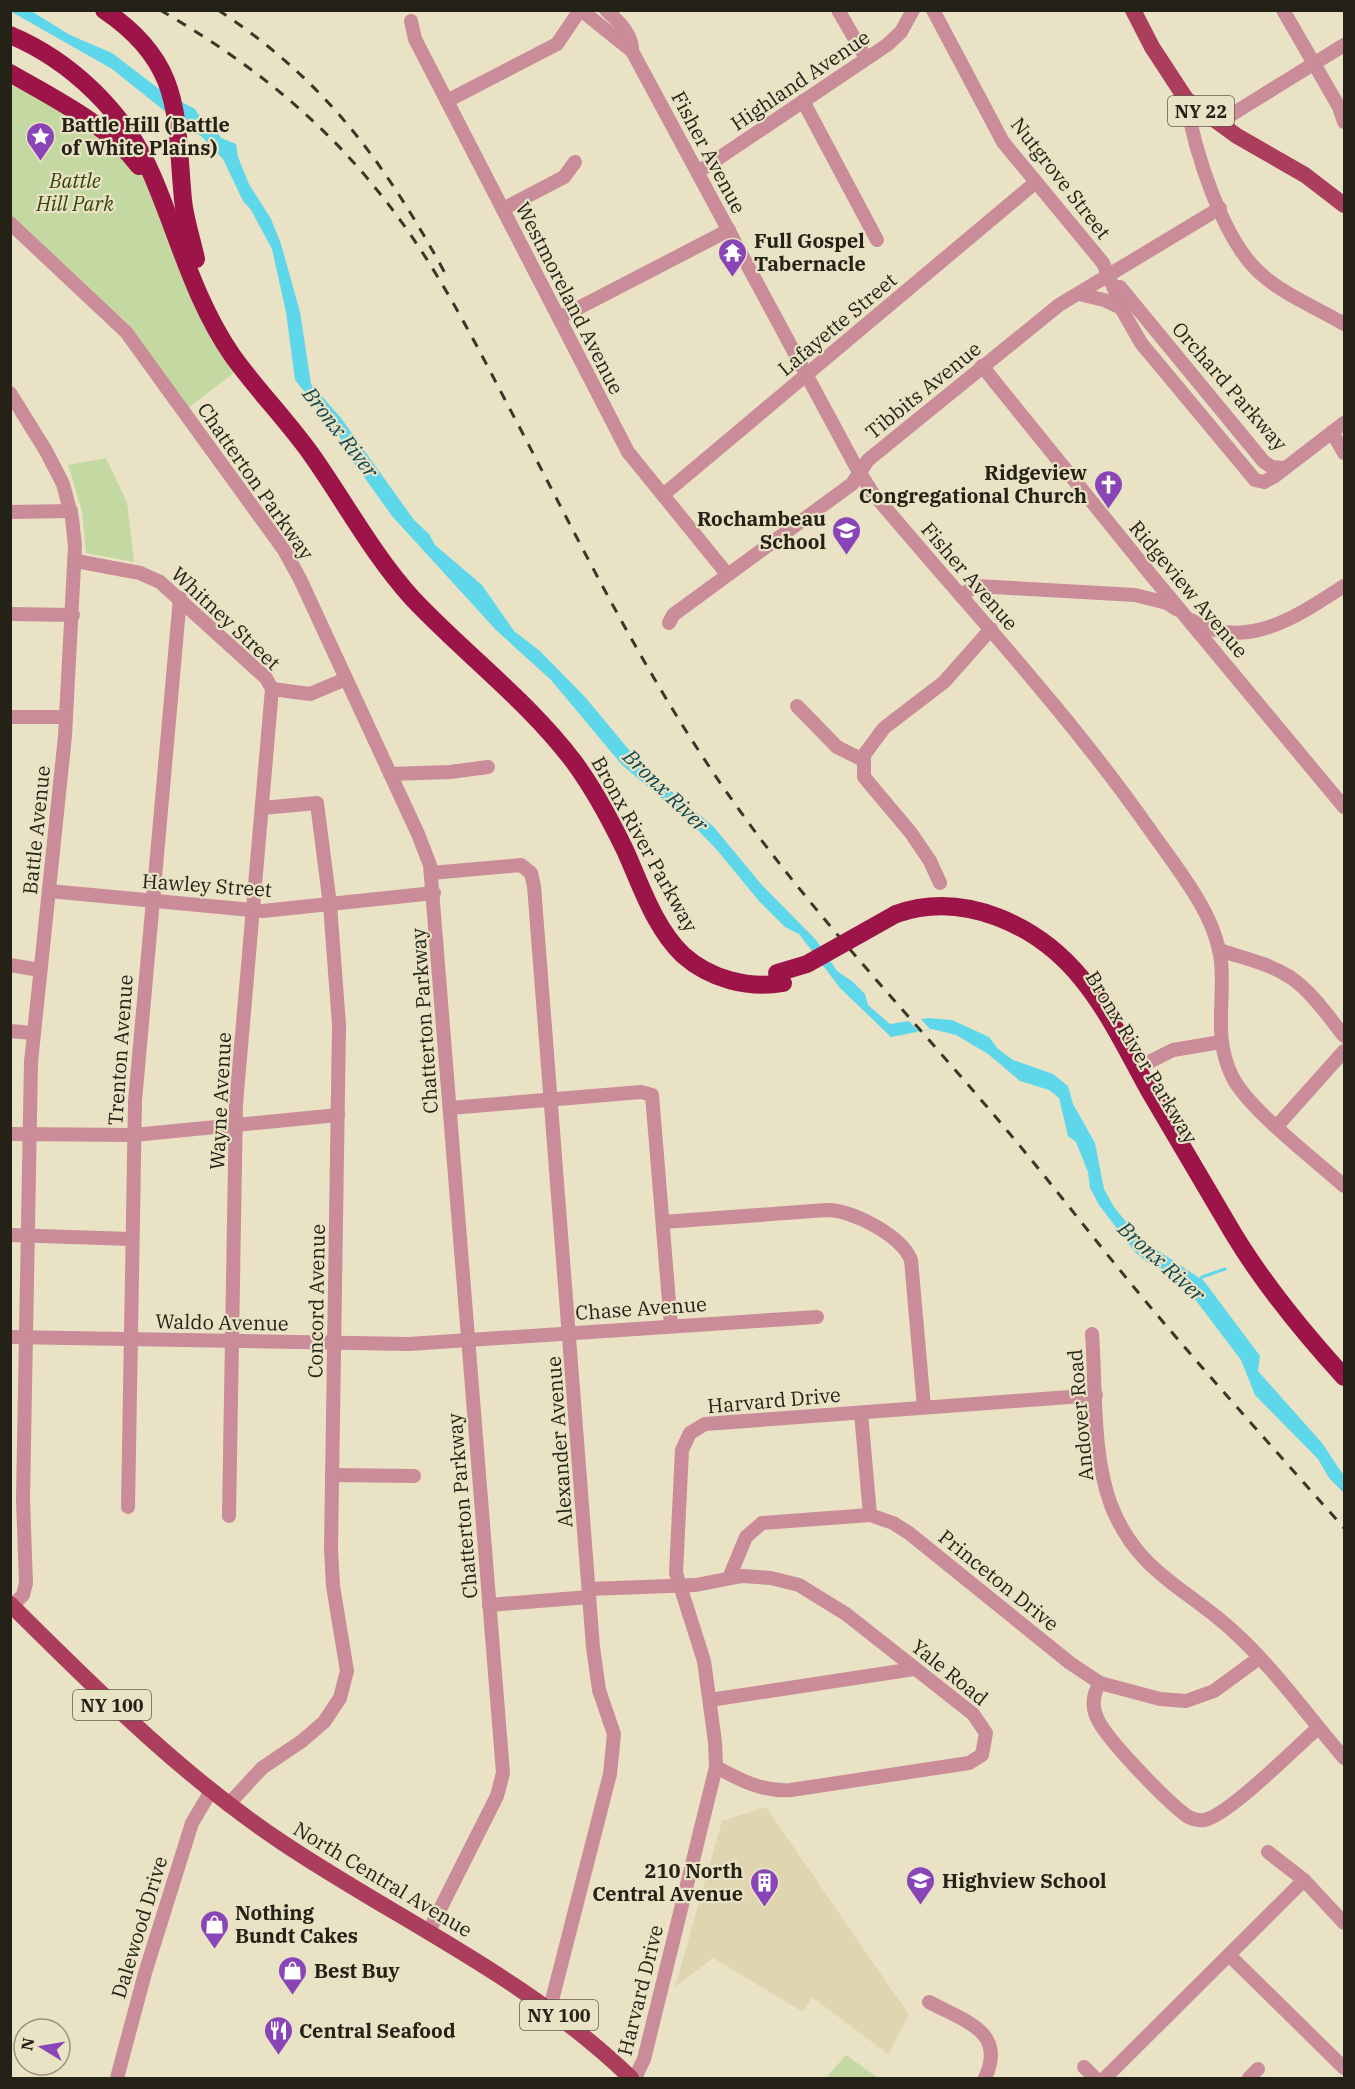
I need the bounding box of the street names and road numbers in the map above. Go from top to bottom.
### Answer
street label: Highland Avenue [725,23,875,137]
street label: Fisher Avenue [665,86,753,218]
road number: NY 22 [1168,96,1234,126]
street label: Nutgrove Street [1005,112,1117,244]
street label: Westmoreland Avenue [510,197,630,399]
street label: Lafayette Street [772,266,902,382]
street label: Orchard Parkway [1166,316,1294,457]
street label: Tibbits Avenue [860,335,986,445]
street label: Chatterton Parkway [192,397,321,565]
street label: Ridgeview Avenue [1124,515,1254,663]
street label: Fisher Avenue [915,516,1025,636]
street label: Whitney Street [166,560,286,676]
street label: Bronx River Parkway [585,751,705,937]
street label: Battle Avenue [16,764,56,896]
street label: Hawley Street [141,867,273,903]
street label: Chatterton Parkway [404,927,444,1115]
street label: Bronx River Parkway [1080,966,1204,1149]
street label: Trenton Avenue [101,974,139,1126]
street label: Wayne Avenue [203,1031,237,1171]
street label: Concord Avenue [301,1224,331,1378]
street label: Chase Avenue [574,1290,708,1326]
street label: Waldo Avenue [155,1307,289,1337]
street label: Andover Road [1061,1348,1099,1482]
street label: Alexander Avenue [540,1355,578,1529]
street label: Harvard Drive [706,1381,842,1419]
street label: Chatterton Parkway [440,1412,484,1600]
street label: Princeton Drive [933,1523,1065,1637]
street label: Yale Road [906,1633,994,1711]
road number: NY 100 [73,1690,151,1720]
street label: North Central Avenue [289,1815,477,1943]
street label: Dalewood Drive [105,1853,173,2001]
street label: Harvard Drive [611,1922,669,2058]
road number: NY 100 [520,2000,598,2030]

